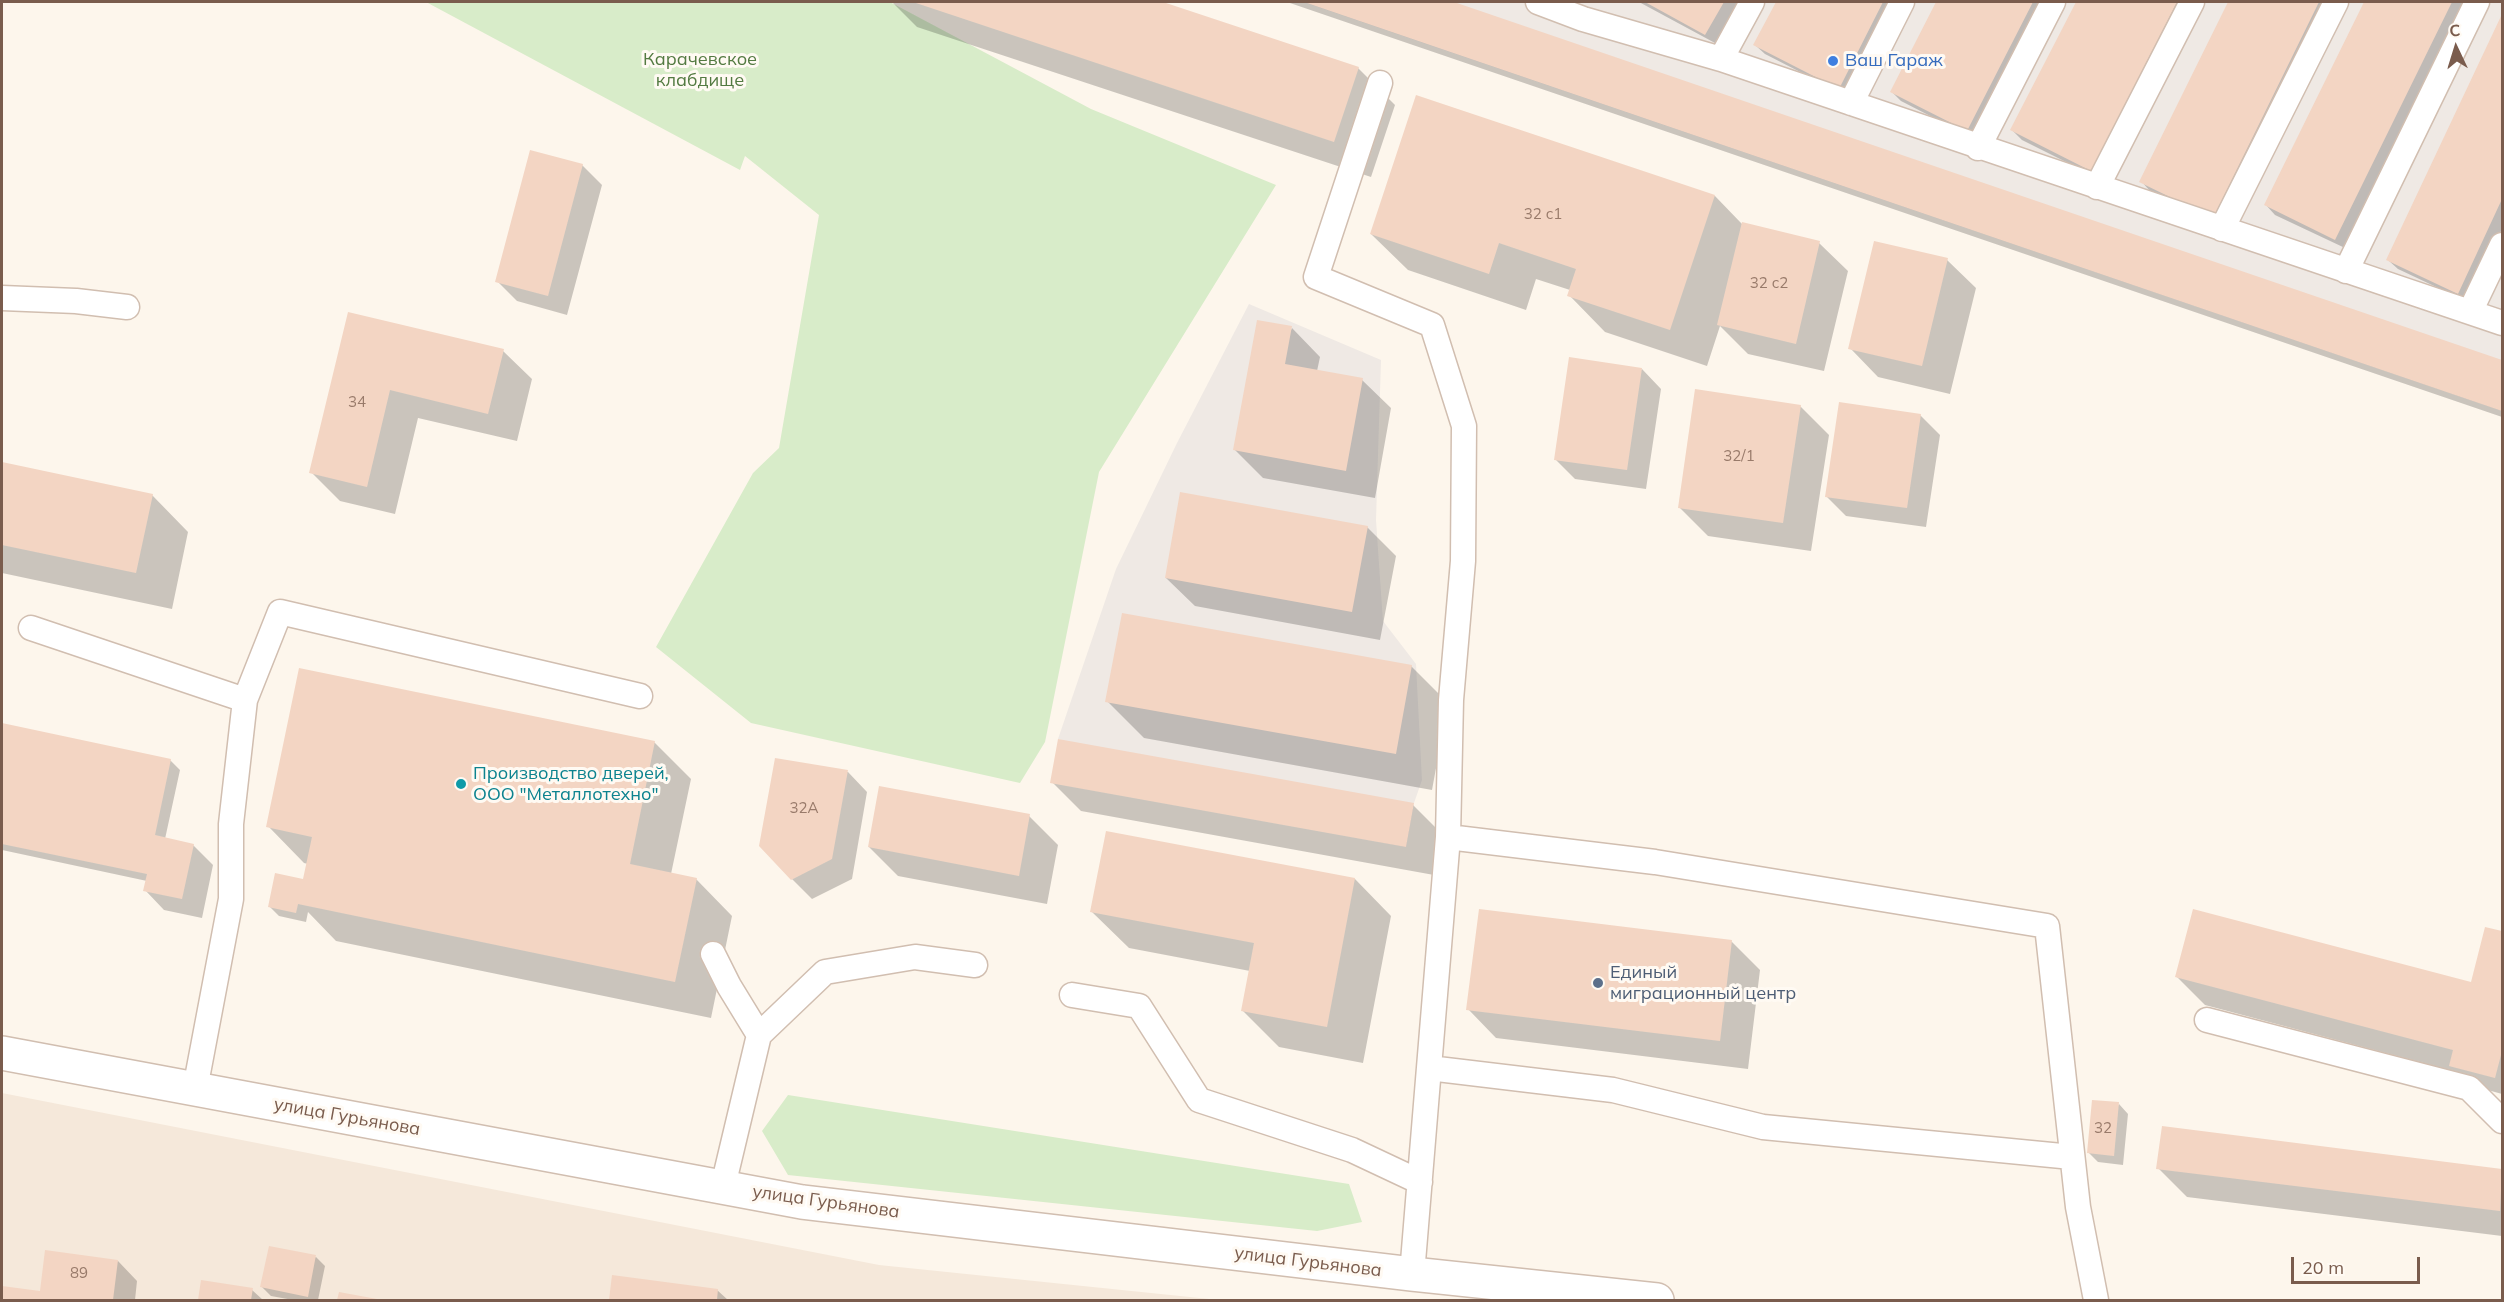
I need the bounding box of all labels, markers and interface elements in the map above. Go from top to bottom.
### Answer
north arrow [2426,18,2486,78]
text: С [2449,20,2461,40]
park label: Карачевское клабдище [643,49,757,92]
place label: Ваш Гараж [1845,50,1943,72]
marker: Ваш Гараж [1826,54,1840,68]
house number: 32 с1 [1524,205,1562,223]
house number: 32 с2 [1750,274,1788,292]
house number: 34 [348,393,366,411]
house number: 32/1 [1723,447,1755,465]
place label: Производство дверей, ООО "Металлотехно" [473,763,669,806]
marker: Производство дверей, ООО "Металлотехно" [454,777,468,791]
house number: 32А [789,799,819,817]
place label: Единый миграционный центр [1610,962,1796,1004]
marker: Единый миграционный центр [1591,976,1605,990]
street label: улица Гурьянова [272,1093,422,1141]
house number: 32 [2094,1119,2112,1137]
street label: улица Гурьянова [751,1181,901,1223]
street label: улица Гурьянова [1233,1242,1383,1282]
scale bar [2294,1245,2423,1283]
text: 20 m [2302,1256,2344,1279]
house number: 89 [70,1264,88,1282]

